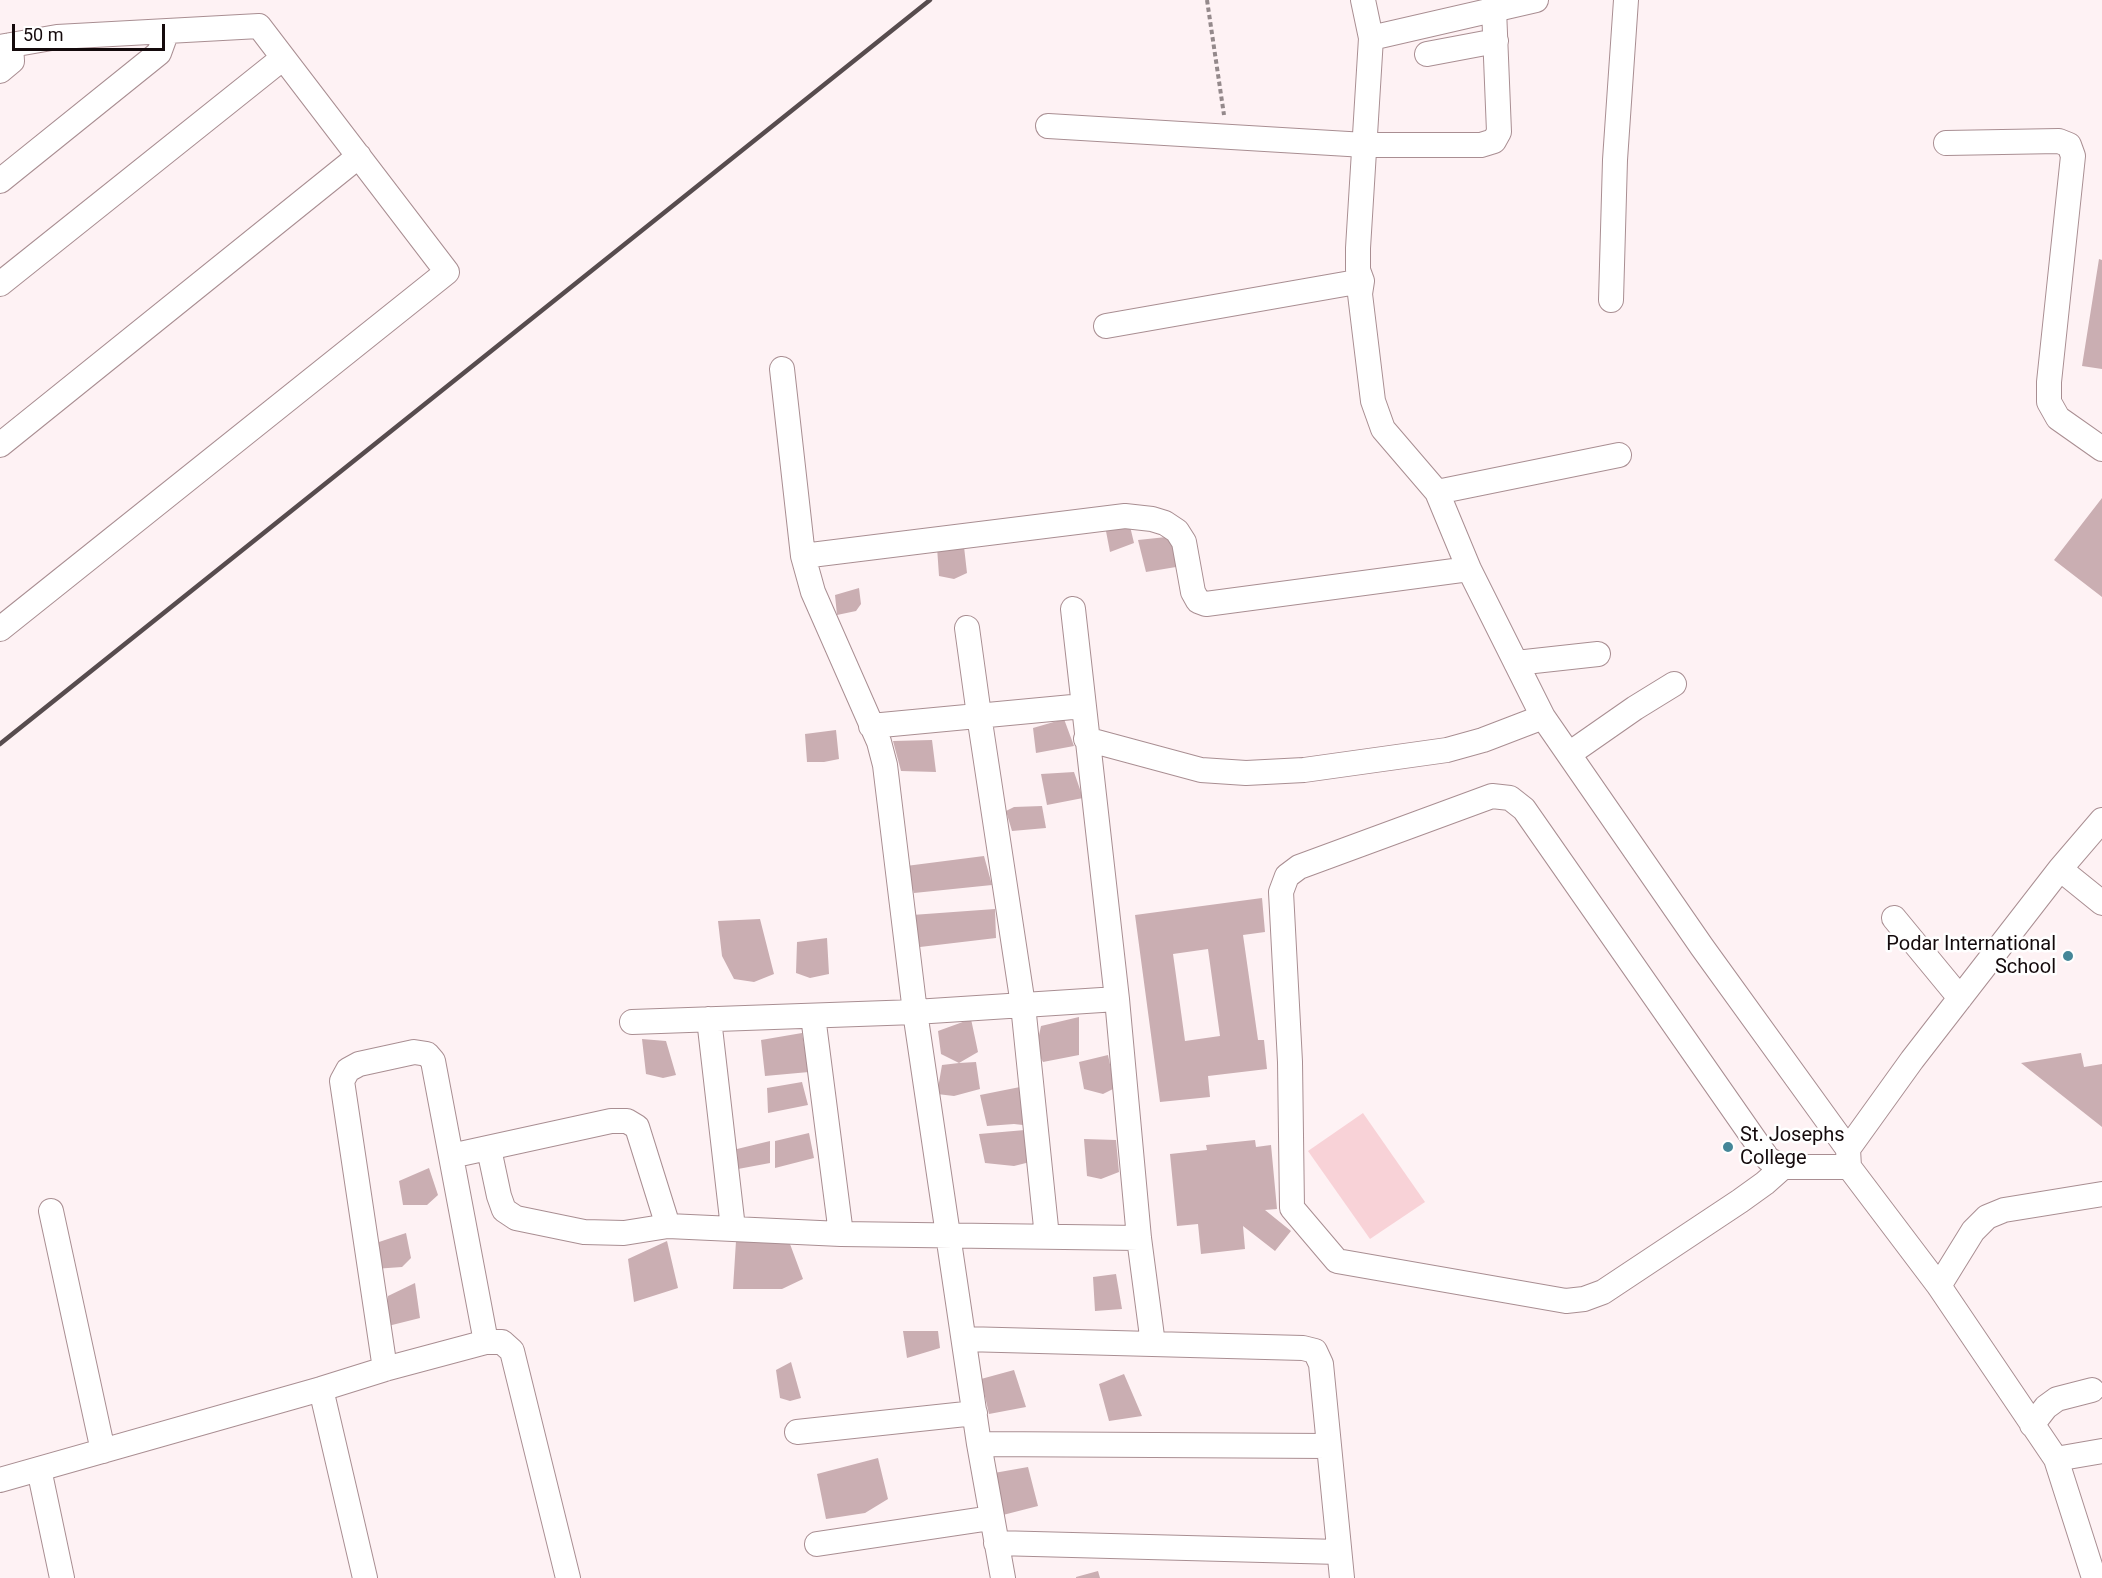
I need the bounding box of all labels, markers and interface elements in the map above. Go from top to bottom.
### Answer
scale bar [15,12,168,50]
text: 50 m [23,24,63,45]
place label: Podar International School [1886,933,2056,980]
marker: Podar International School [2061,949,2075,963]
place label: St. Josephs College [1740,1124,1845,1171]
marker: St. Josephs College [1721,1140,1735,1154]

